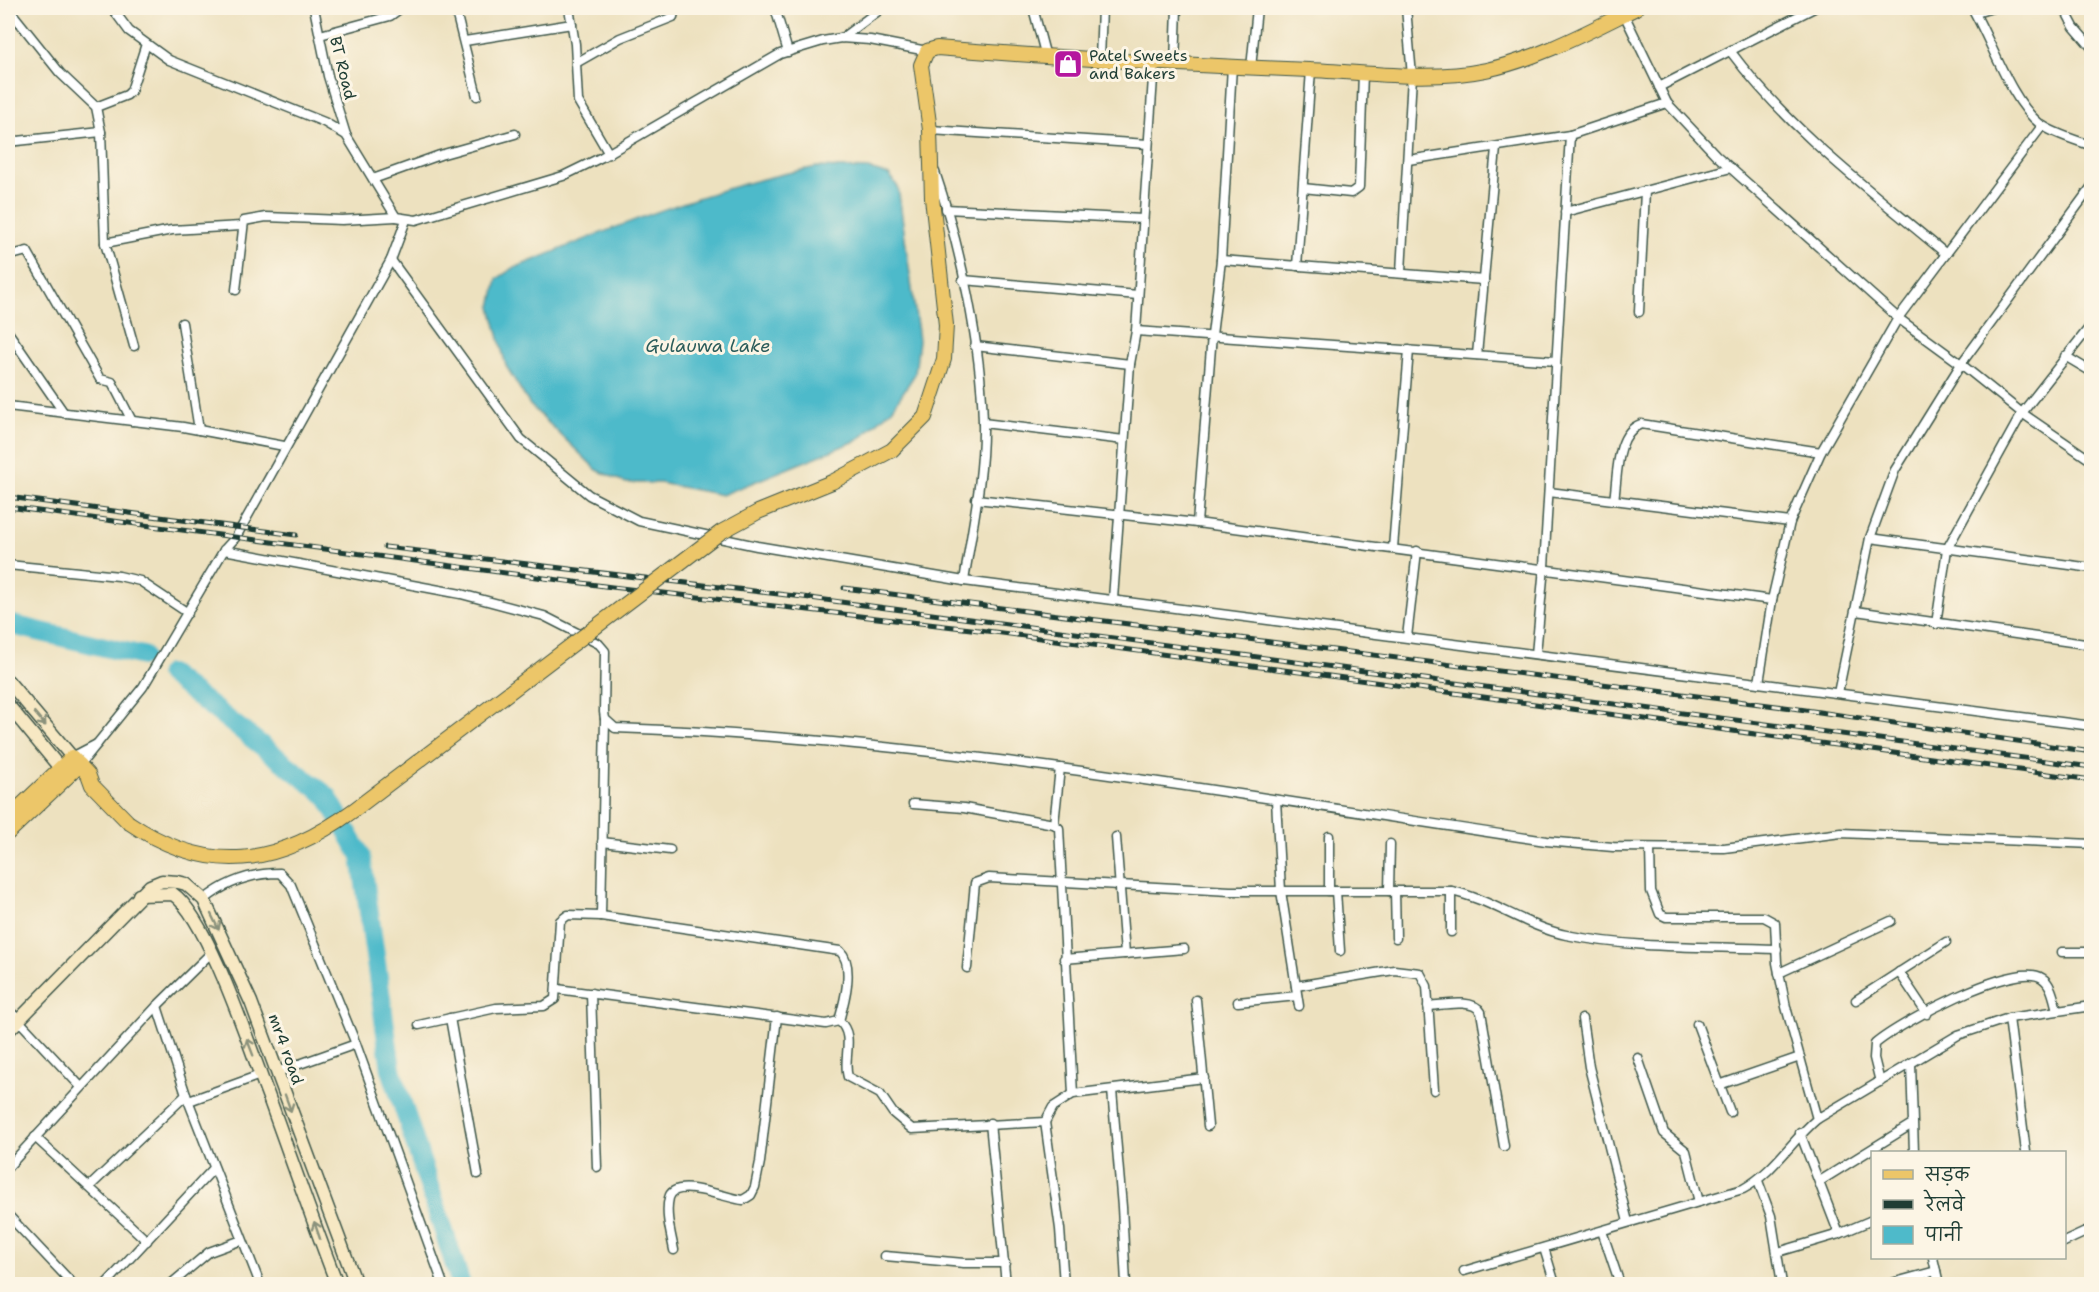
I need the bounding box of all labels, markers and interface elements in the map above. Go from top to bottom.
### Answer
street label: BT Road [325,34,361,102]
place label: Patel Sweets and Bakers [1089,45,1188,84]
shop icon: Patel Sweets and Bakers [1052,48,1084,80]
water label: Gulauwa Lake [646,334,770,358]
one-way arrow [33,711,47,726]
one-way arrow [209,913,221,931]
street label: mr4 road [263,1011,309,1087]
one-way arrow [243,1038,254,1056]
one-way arrow [284,1093,295,1111]
legend [1871,1151,2066,1259]
text: सड़क [1924,1163,1970,1187]
text: रेलवे [1923,1189,1966,1217]
one-way arrow [310,1221,321,1240]
text: पानी [1924,1221,1963,1247]

